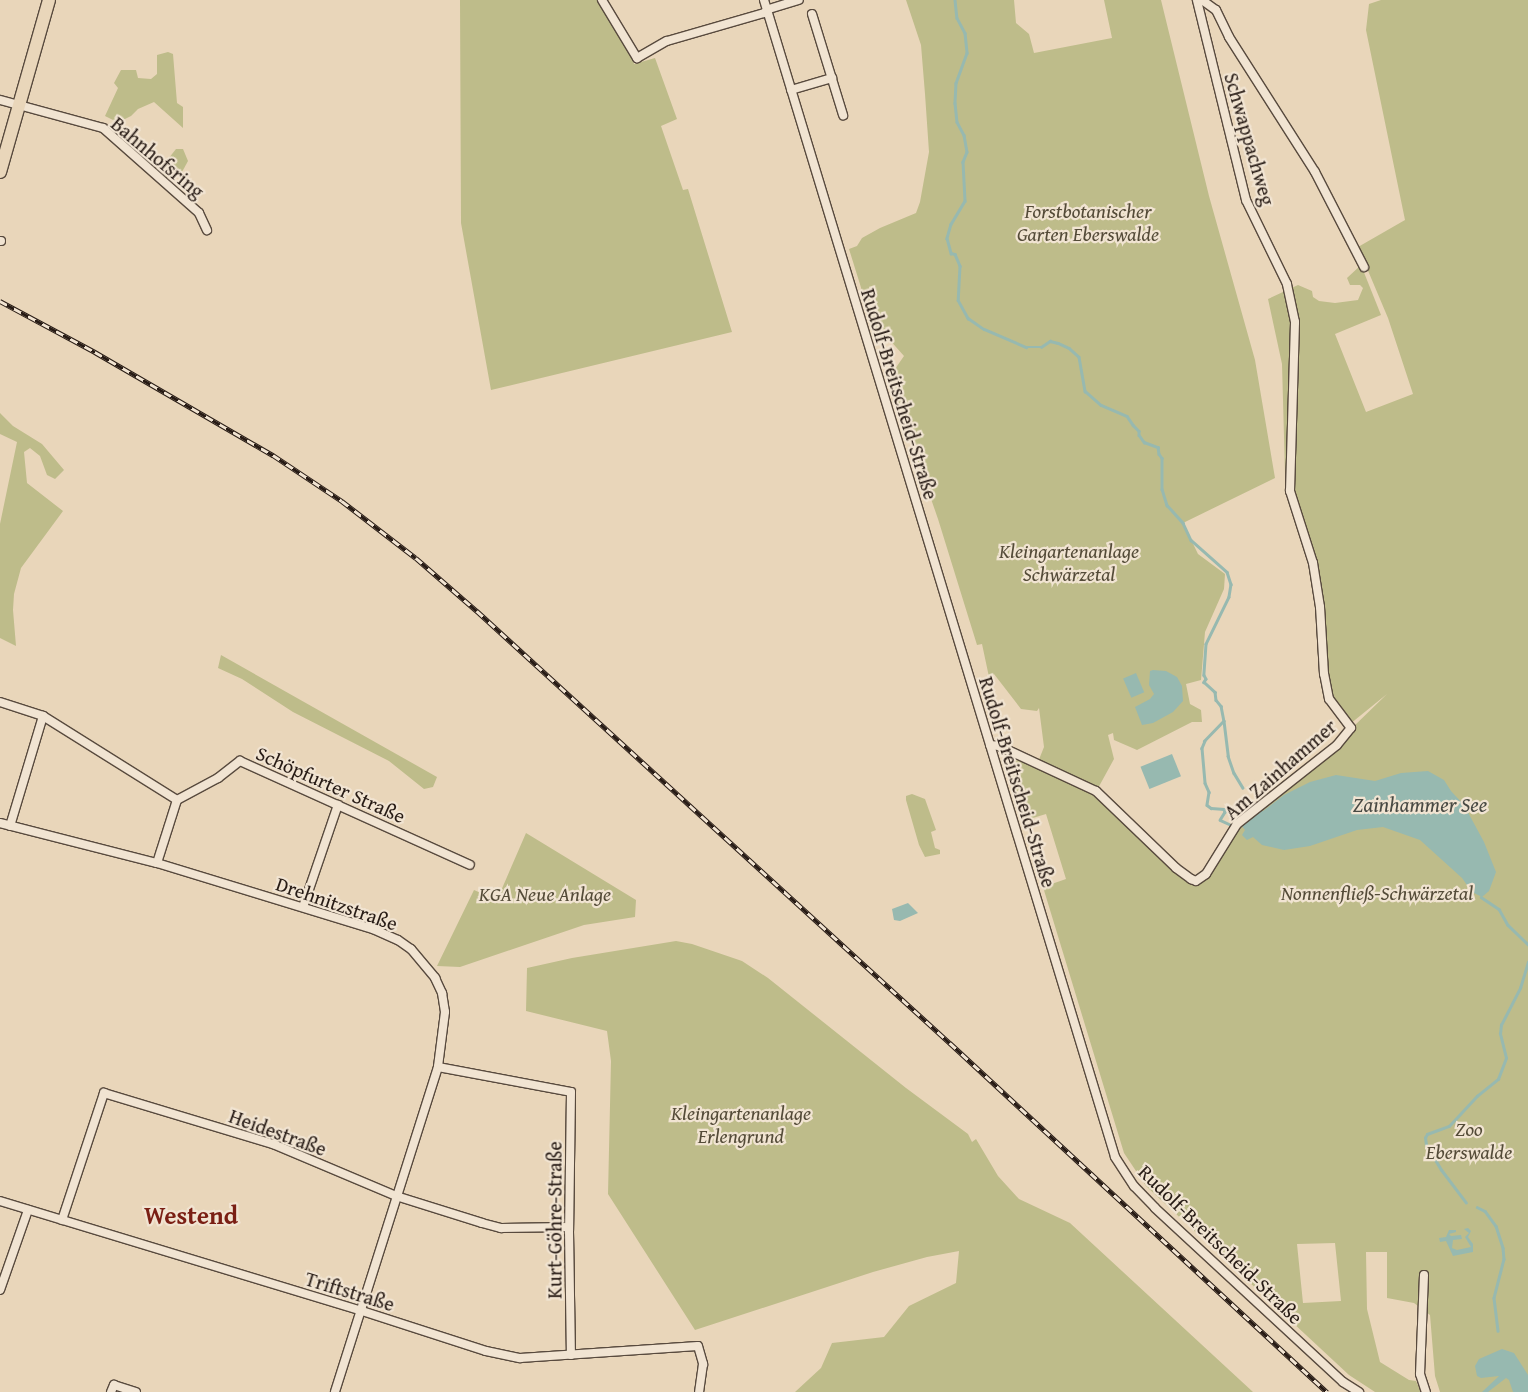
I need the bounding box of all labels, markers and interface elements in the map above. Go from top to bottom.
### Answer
street label: Schwappachweg [1220,70,1280,208]
street label: Bahnhofsring [107,111,209,203]
park label: Forstbotanischer Garten Eberswalde [1017,199,1159,246]
street label: Rudolf-Breitscheid-Straße [856,286,944,502]
park label: Kleingartenanlage Schwärzetal [999,538,1139,585]
street label: Rudolf-Breitscheid-Straße [974,674,1062,890]
street label: Am Zainhammer [1219,714,1341,824]
street label: Schöpfurter Straße [253,740,409,828]
water label: Zainhammer See [1353,792,1487,818]
street label: Drehnitzstraße [273,871,401,935]
park label: Nonnenfließ-Schwärzetal [1281,880,1473,904]
park label: KGA Neue Anlage [479,881,611,905]
park label: Kleingartenanlage Erlengrund [671,1101,811,1148]
street label: Heidestraße [226,1103,330,1161]
park label: Zoo Eberswalde [1426,1117,1512,1164]
street label: Kurt-Göhre-Straße [542,1141,566,1299]
street label: Rudolf-Breitscheid-Straße [1134,1159,1308,1329]
district label: Westend [144,1200,238,1230]
street label: Triftstraße [302,1266,398,1316]

